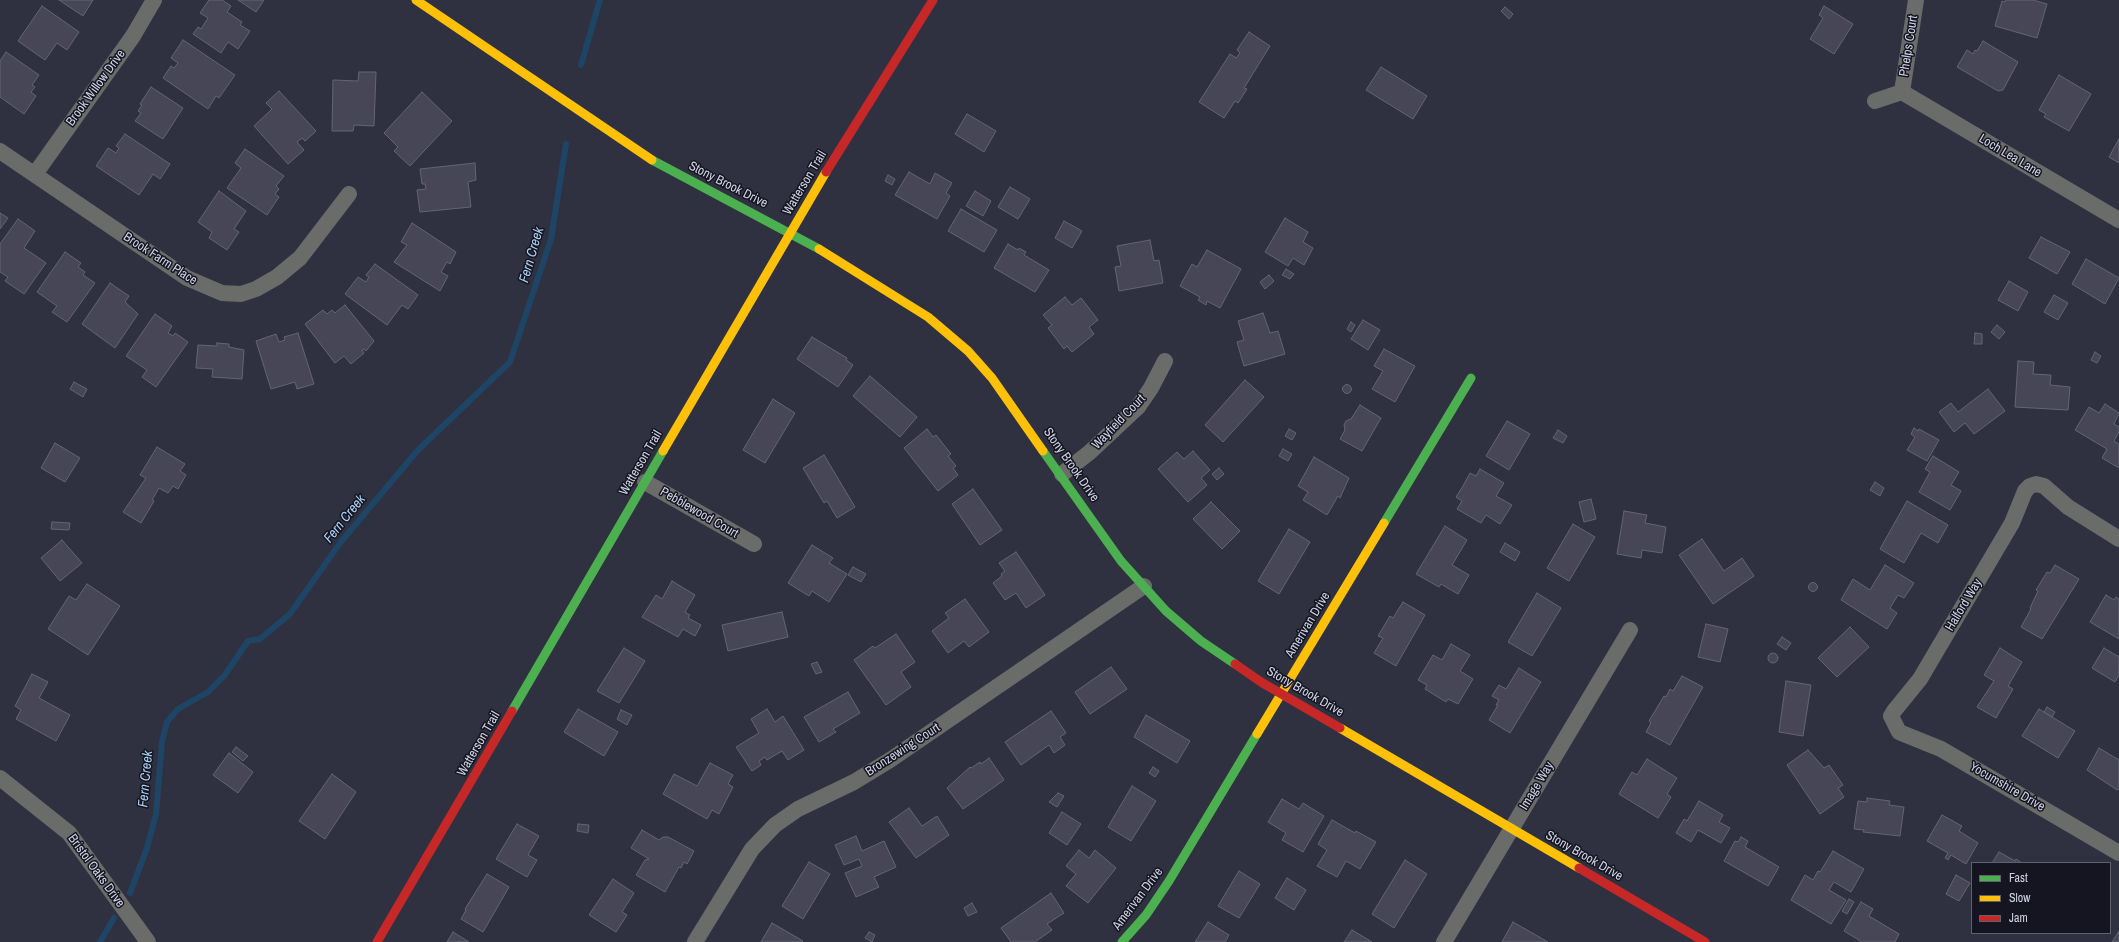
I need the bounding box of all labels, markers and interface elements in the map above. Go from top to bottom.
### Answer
street label: Phelps Court [1896,14,1922,78]
street label: Brook Willow Drive [63,47,129,129]
street label: Loch Lea Lane [1976,131,2044,181]
street label: Watterson Trail [780,148,830,218]
street label: Stony Brook Drive [686,158,770,212]
water label: Fern Creek [516,225,548,285]
street label: Brook Farm Place [120,229,200,289]
street label: Wayfield Court [1089,391,1149,453]
street label: Stony Brook Drive [1040,425,1102,505]
street label: Watterson Trail [616,428,666,498]
street label: Pebblewood Court [657,484,741,542]
water label: Fern Creek [321,492,369,546]
street label: Halford Way [1942,576,1986,634]
street label: Amerivan Drive [1282,589,1334,661]
street label: Stony Brook Drive [1264,664,1346,720]
street label: Watterson Trail [454,709,504,779]
street label: Bronzewing Court [863,720,943,780]
water label: Fern Creek [135,750,157,808]
street label: Image Way [1517,759,1557,813]
street label: Yocumshire Drive [1967,759,2047,815]
street label: Stony Brook Drive [1543,828,1625,884]
street label: Bristol Oaks Drive [64,831,128,911]
legend [1971,862,2111,934]
street label: Amerivan Drive [1109,865,1167,933]
text: Fast [2009,870,2028,886]
text: Slow [2009,890,2030,906]
text: Jam [2009,910,2028,926]

